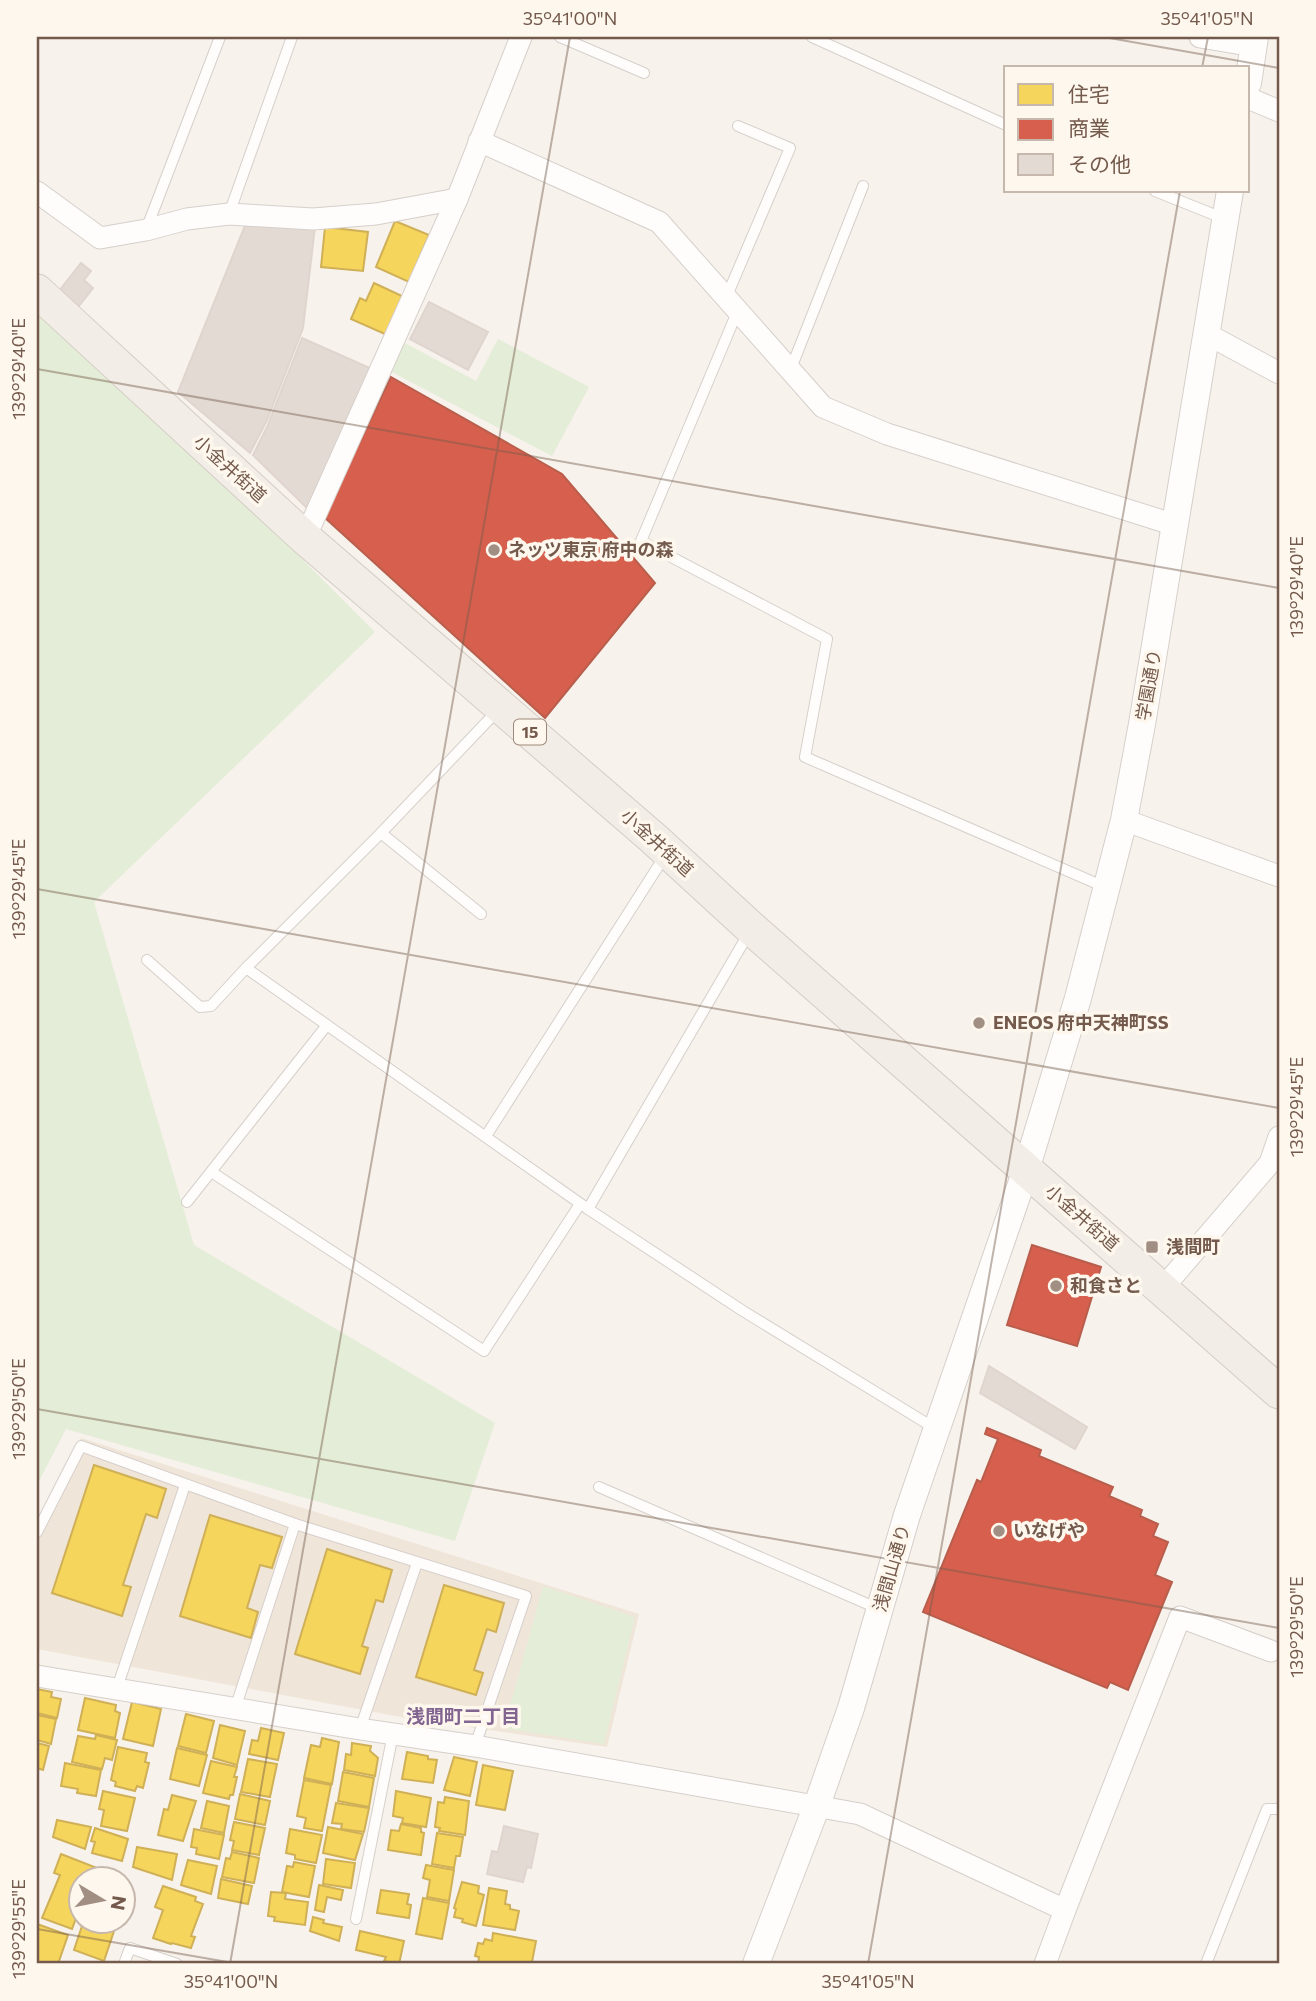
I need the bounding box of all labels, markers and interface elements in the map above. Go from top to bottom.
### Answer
text: 35°41'00"N [523,7,617,29]
text: 35°41'05"N [1160,7,1254,29]
legend [1004,66,1250,192]
text: 住宅 [1068,81,1110,106]
text: 商業 [1068,115,1110,140]
text: その他 [1068,151,1131,176]
text: 139°29'40"E [7,318,29,420]
street label: 小金井街道 [190,430,271,507]
text: 139°29'40"E [1285,536,1307,638]
place label: ネッツ東京 府中の森 [508,538,673,560]
marker: ネッツ東京 府中の森 [486,542,502,558]
street label: 学園通り [1131,647,1165,722]
road number: 15 [514,720,546,744]
street label: 小金井街道 [617,804,698,881]
text: 139°29'45"E [7,839,29,939]
place label: ENEOS 府中天神町SS [993,1011,1169,1033]
marker: ENEOS 府中天神町SS [971,1015,987,1031]
text: 139°29'45"E [1285,1057,1307,1157]
street label: 小金井街道 [1041,1179,1124,1255]
place label: 浅間町 [1166,1235,1220,1257]
marker: 浅間町 [1144,1239,1160,1255]
place label: 和食さと [1070,1274,1142,1296]
marker: 和食さと [1048,1278,1064,1294]
text: 139°29'50"E [7,1358,29,1460]
place label: いなげや [1013,1519,1085,1541]
street label: 浅間山通り [868,1521,914,1614]
marker: いなげや [991,1523,1007,1539]
text: 139°29'50"E [1285,1576,1307,1678]
district label: 浅間町二丁目 [406,1704,520,1727]
north arrow [66,1864,136,1934]
text: 139°29'55"E [7,1879,29,1979]
text: N [107,1894,132,1912]
text: 35°41'00"N [184,1970,278,1992]
text: 35°41'05"N [821,1970,915,1992]

